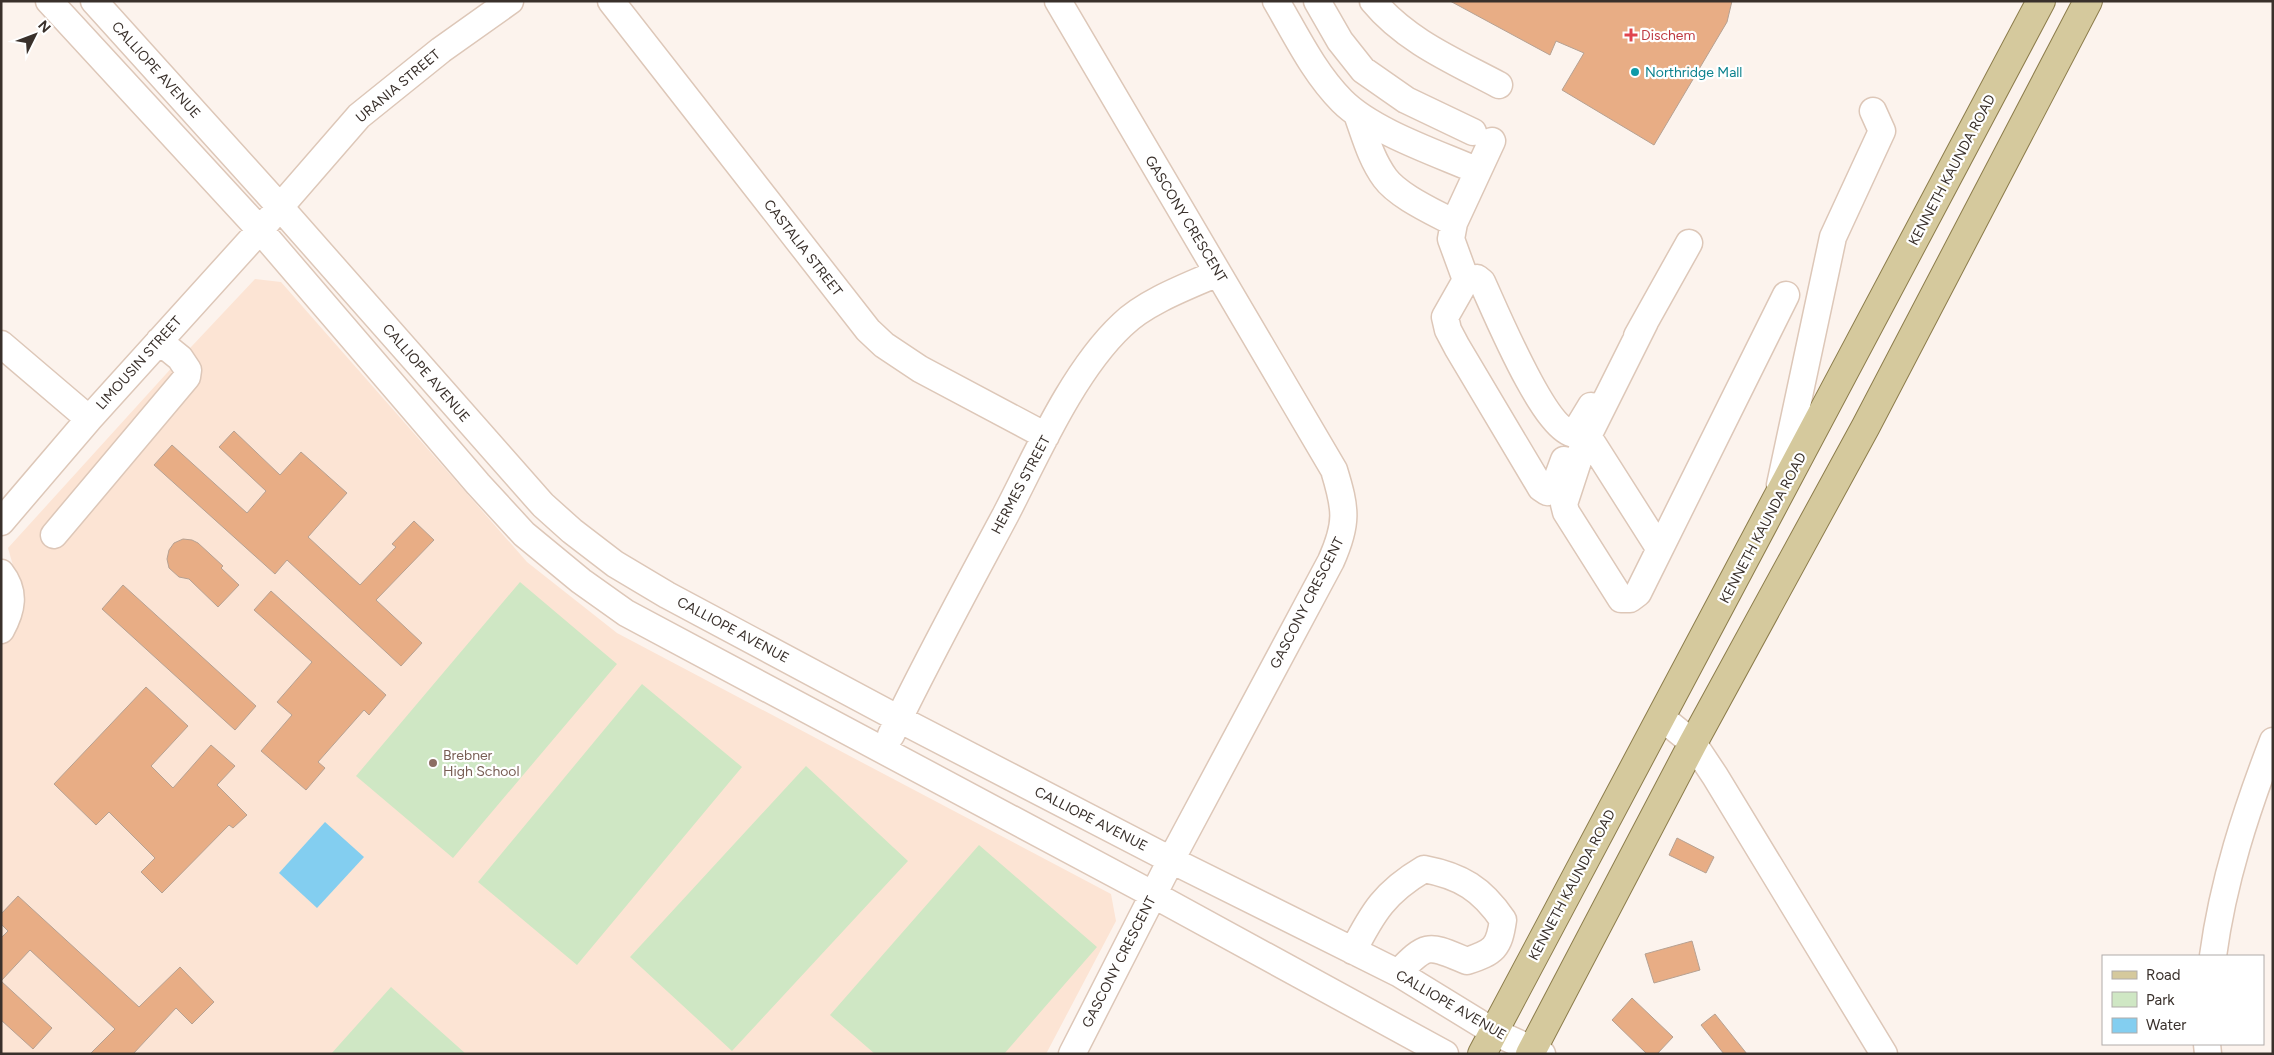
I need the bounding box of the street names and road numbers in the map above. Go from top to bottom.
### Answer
street label: CALLIOPE AVENUE [108,18,204,122]
street label: URANIA STREET [352,46,444,126]
street label: KENNETH KAUNDA ROAD [1905,92,1999,248]
street label: GASCONY CRESCENT [1141,152,1231,286]
street label: CASTALIA STREET [760,196,846,300]
street label: LIMOUSIN STREET [93,313,186,413]
street label: CALLIOPE AVENUE [379,320,473,426]
street label: HERMES STREET [988,433,1054,537]
street label: KENNETH KAUNDA ROAD [1716,450,1810,606]
street label: GASCONY CRESCENT [1267,534,1348,671]
street label: CALLIOPE AVENUE [674,593,792,667]
street label: CALLIOPE AVENUE [1032,783,1150,855]
street label: KENNETH KAUNDA ROAD [1525,807,1619,963]
street label: GASCONY CRESCENT [1079,893,1160,1030]
street label: CALLIOPE AVENUE [1393,967,1509,1043]

